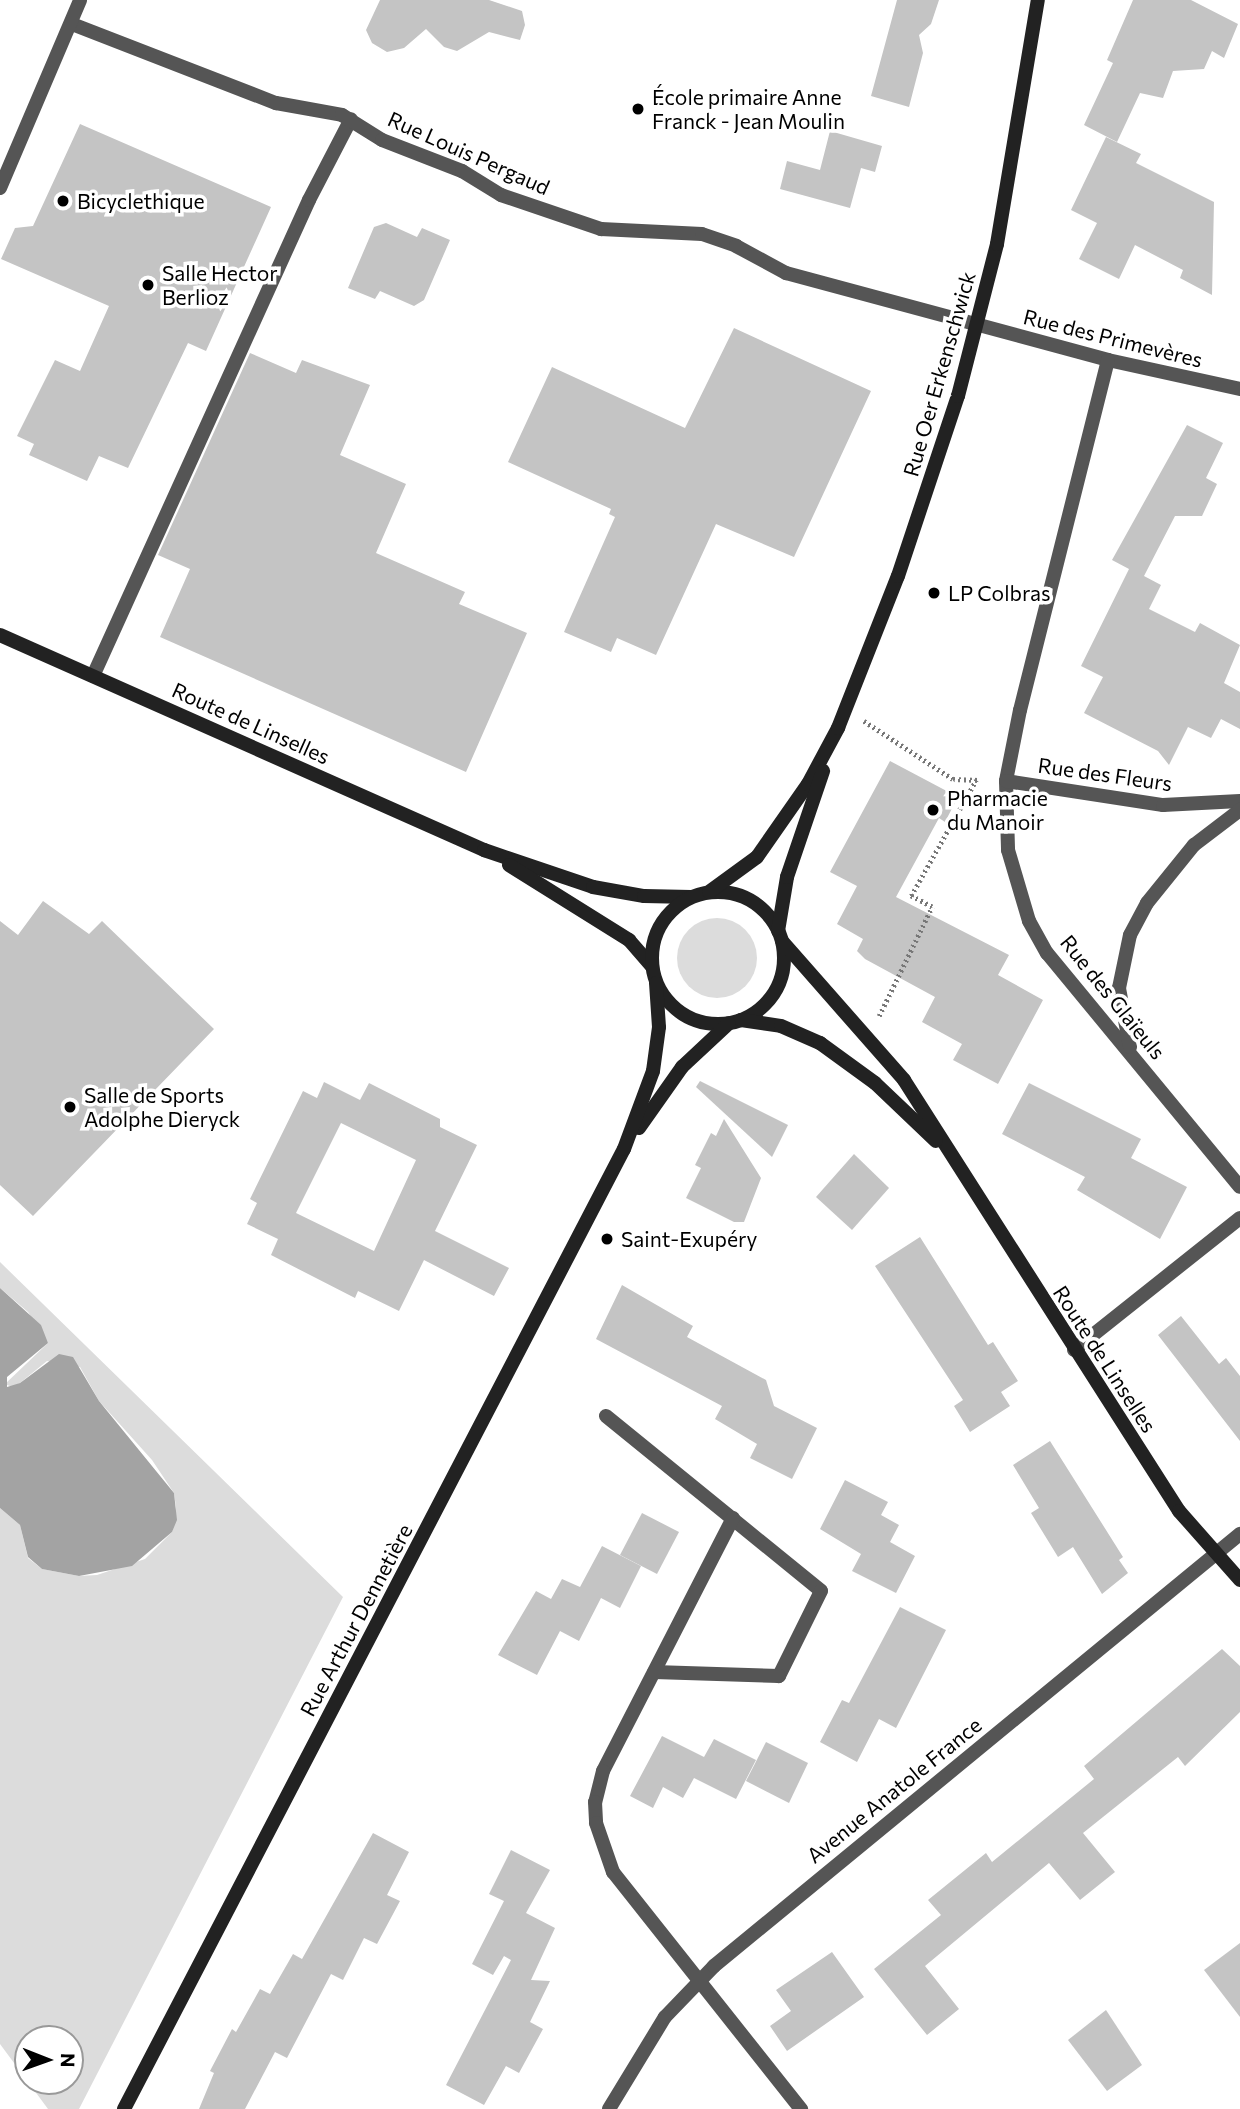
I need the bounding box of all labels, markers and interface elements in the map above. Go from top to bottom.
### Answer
place label: École primaire Anne Franck - Jean Moulin [652,84,845,134]
marker: École primaire Anne Franck - Jean Moulin [630,101,646,117]
street label: Rue Louis Pergaud [384,106,554,200]
place label: Bicyclethique [77,188,205,214]
marker: Bicyclethique [55,193,71,209]
place label: Salle Hector Berlioz [162,260,278,310]
street label: Rue Oer Erkenschwick [898,269,980,479]
marker: Salle Hector Berlioz [140,277,156,293]
street label: Rue des Primevères [1021,304,1205,372]
place label: LP Colbras [948,580,1051,606]
marker: LP Colbras [926,585,942,601]
street label: Route de Linselles [168,677,334,769]
street label: Rue des Fleurs [1036,752,1174,796]
place label: Pharmacie du Manoir [947,785,1048,835]
marker: Pharmacie du Manoir [925,802,941,818]
street label: Rue des Glaïeuls [1055,930,1171,1064]
place label: Salle de Sports Adolphe Dieryck [84,1082,240,1132]
marker: Salle de Sports Adolphe Dieryck [62,1099,78,1115]
place label: Saint-Exupéry [621,1226,757,1252]
marker: Saint-Exupéry [599,1231,615,1247]
street label: Route de Linselles [1048,1281,1162,1437]
street label: Rue Arthur Dennetière [295,1520,417,1720]
street label: Avenue Anatole France [802,1712,986,1868]
north arrow [14,2025,84,2095]
text: N [57,2053,80,2068]

